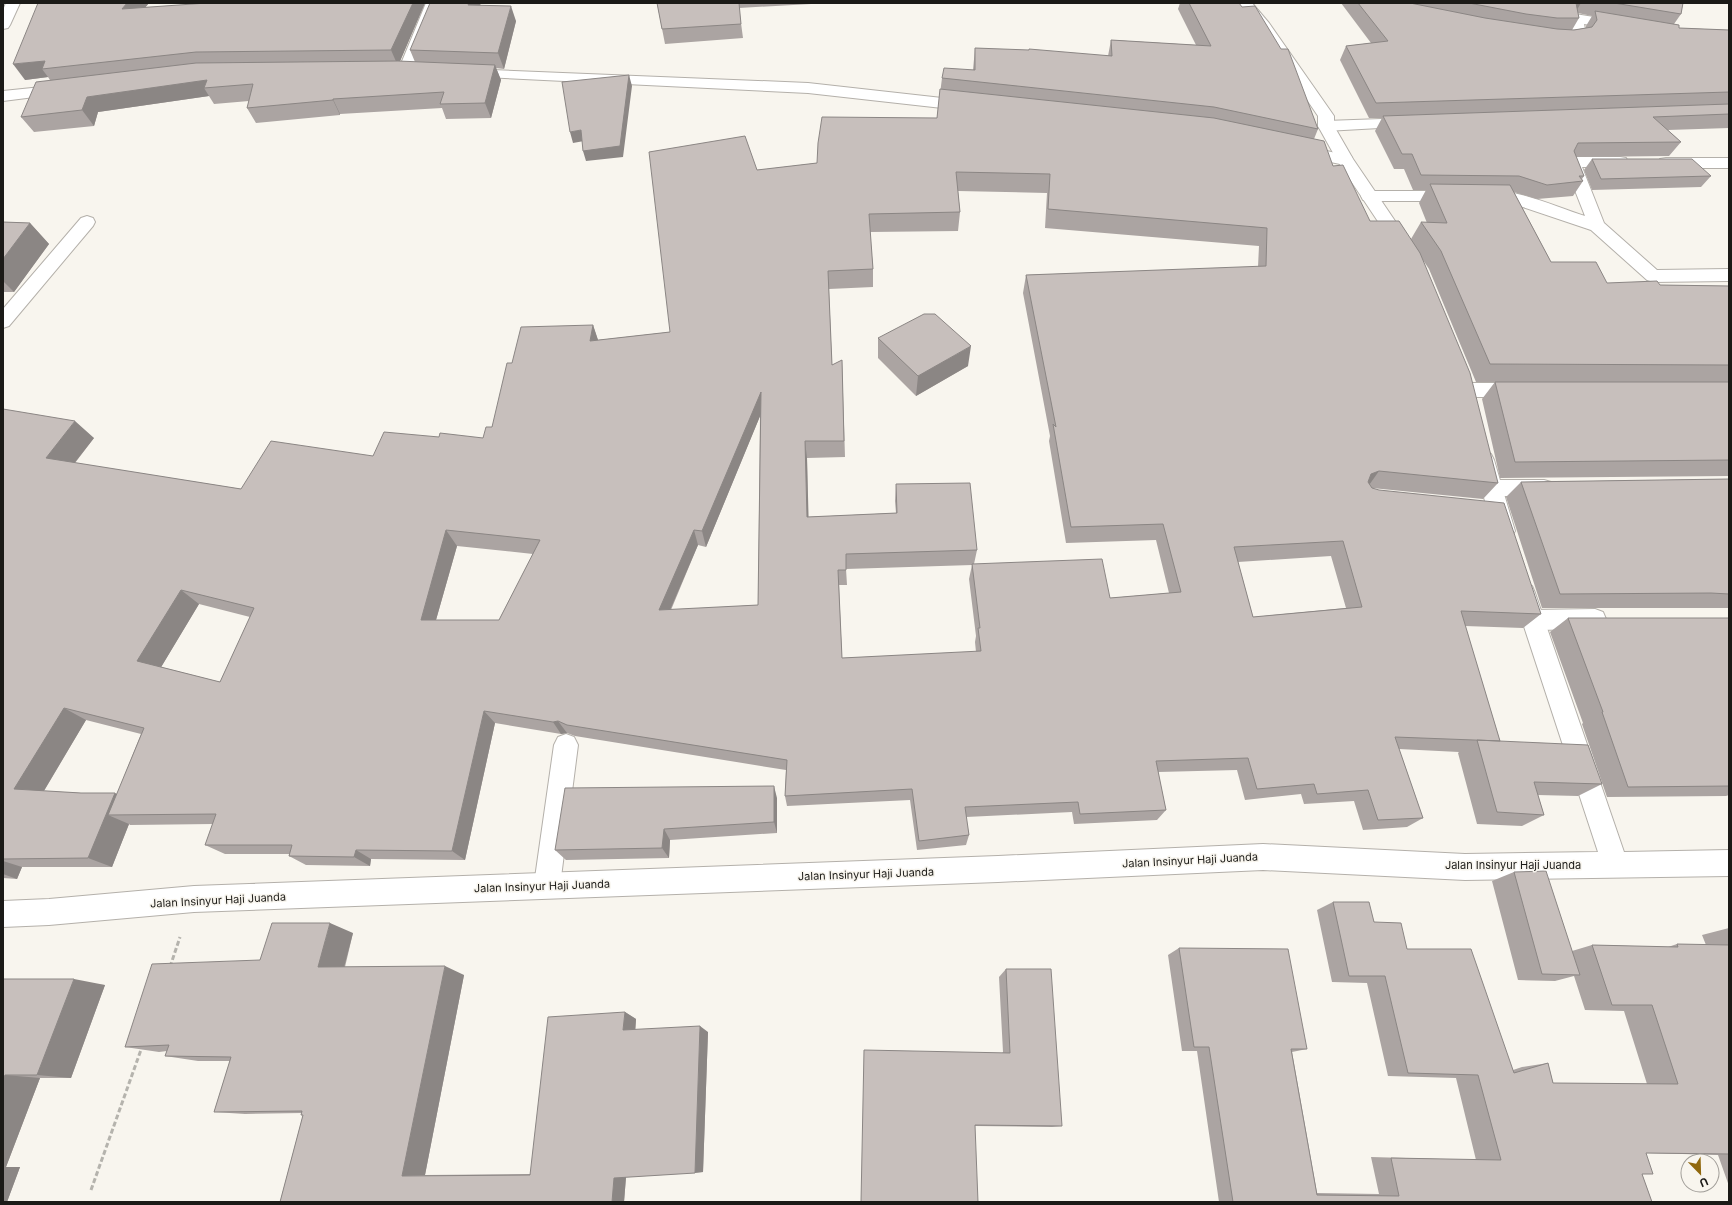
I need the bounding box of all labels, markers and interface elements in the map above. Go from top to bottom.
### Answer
street label: Jalan Insinyur Haji Juanda [1122,849,1258,871]
street label: Jalan Insinyur Haji Juanda [1445,858,1581,872]
street label: Jalan Insinyur Haji Juanda [798,865,934,883]
street label: Jalan Insinyur Haji Juanda [474,877,610,895]
street label: Jalan Insinyur Haji Juanda [150,889,286,911]
north arrow [1680,1153,1720,1193]
text: U [1697,1174,1710,1190]

